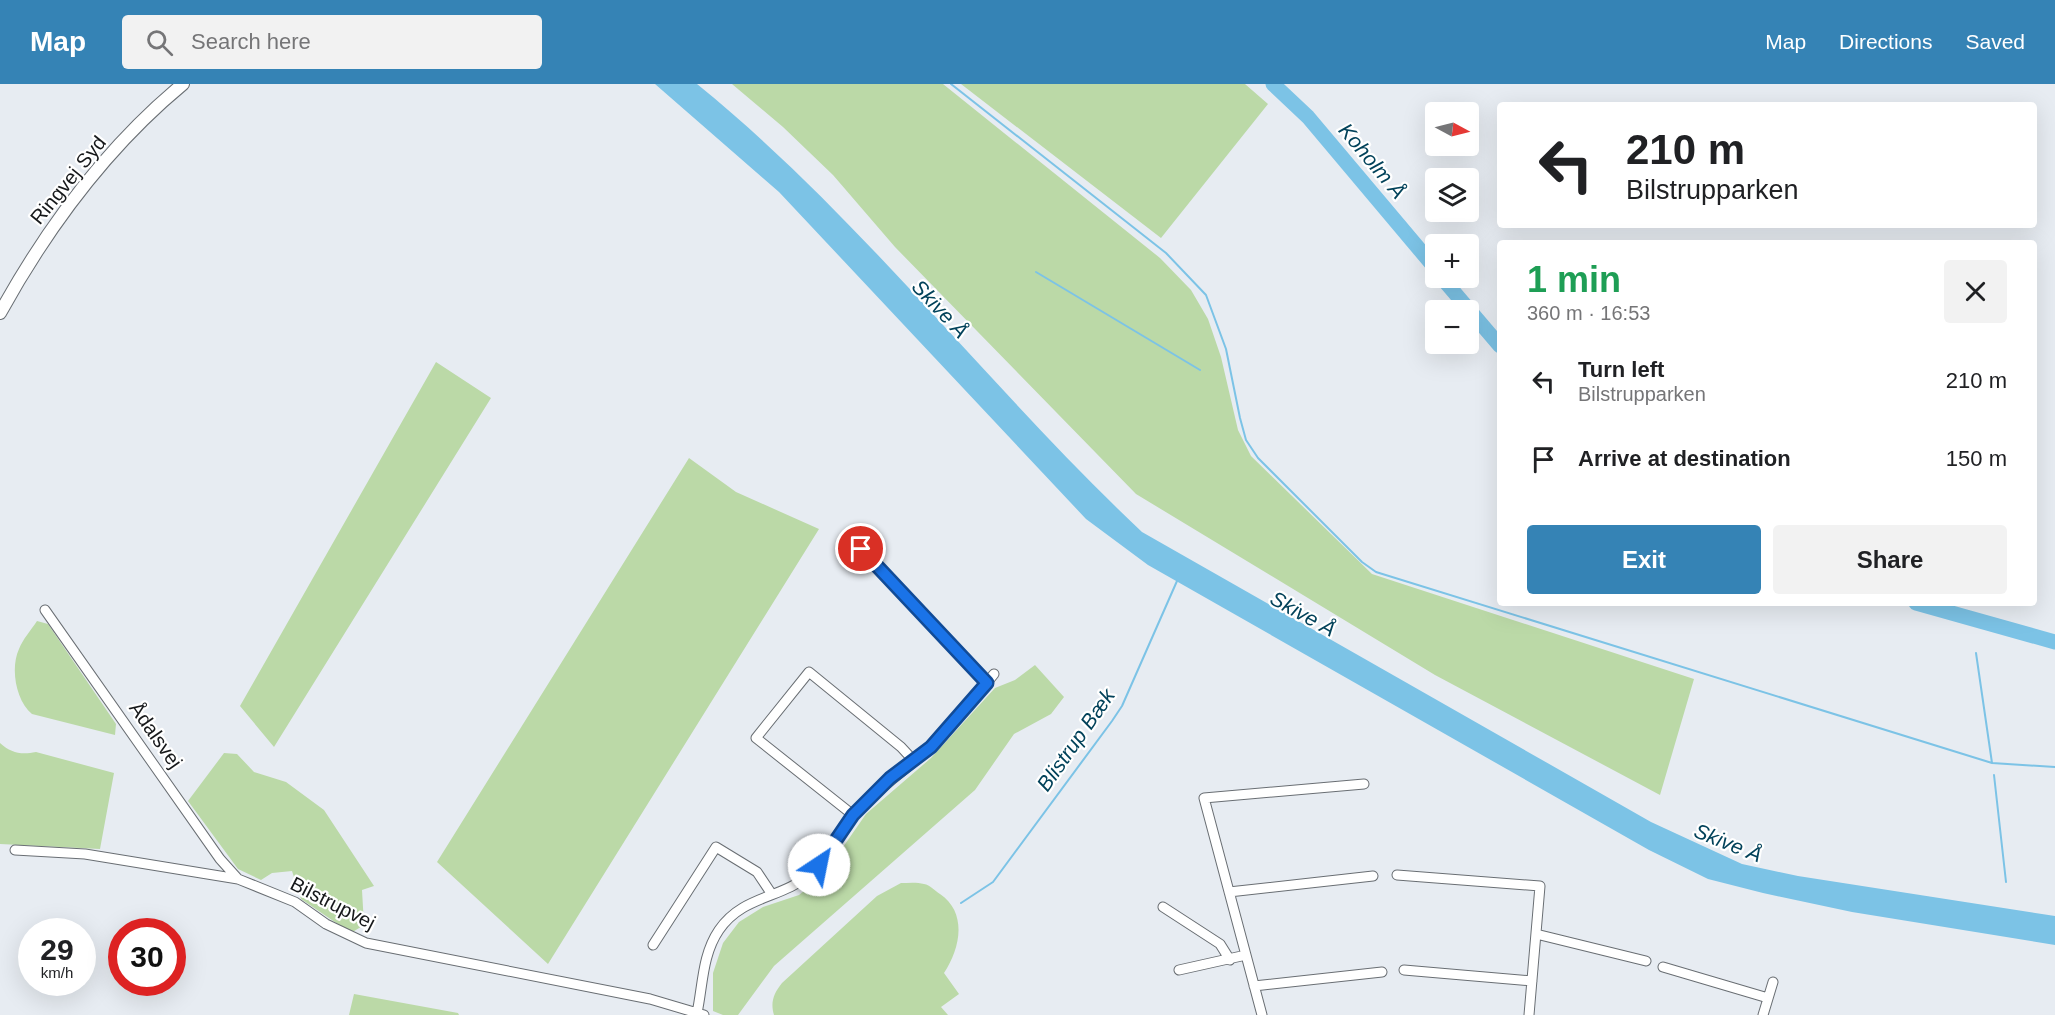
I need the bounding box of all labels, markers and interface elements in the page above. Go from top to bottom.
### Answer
search box [122,15,542,69]
text: Map [30,26,86,57]
icon: search [143,26,176,59]
text: Search here [191,29,311,54]
text: Map [1765,30,1806,53]
text: Directions [1839,30,1932,53]
text: Saved [1965,30,2025,53]
north arrow [1425,102,1479,156]
map controls [1425,102,1479,354]
water label: Koholm Å [1334,118,1410,203]
icon: left [1527,126,1605,204]
text: 210 m [1626,126,1745,173]
street label: Ringvej Syd [26,132,110,228]
button: layers [1425,168,1479,222]
text: Bilstrupparken [1626,175,1799,205]
button: + [1425,234,1479,288]
text: 1 min [1527,259,1621,300]
button: close [1944,260,2007,323]
water label: Skive Å [908,275,973,343]
button: − [1425,300,1479,354]
text: 360 m · 16:53 [1527,302,1650,324]
text: Turn left [1578,357,1664,382]
icon: left [1527,365,1560,398]
text: 210 m [1946,368,2007,393]
text: Bilstrupparken [1578,383,1706,405]
icon: arrive [1527,443,1560,476]
text: Arrive at destination [1578,446,1791,471]
text: 150 m [1946,446,2007,471]
pin [835,523,886,574]
button: Exit [1527,525,1761,594]
button: Share [1773,525,2007,594]
icon: arrive [844,532,877,565]
water label: Skive Å [1267,586,1340,641]
water label: Blistrup Bæk [1032,683,1120,795]
street label: Ådalsvej [125,698,187,772]
water label: Skive Å [1691,819,1766,867]
position arrow [787,833,851,897]
street label: Bilstrupvej [287,872,379,934]
speed limit sign: 30 [108,918,186,996]
text: 29 [40,933,74,966]
text: km/h [41,964,73,981]

